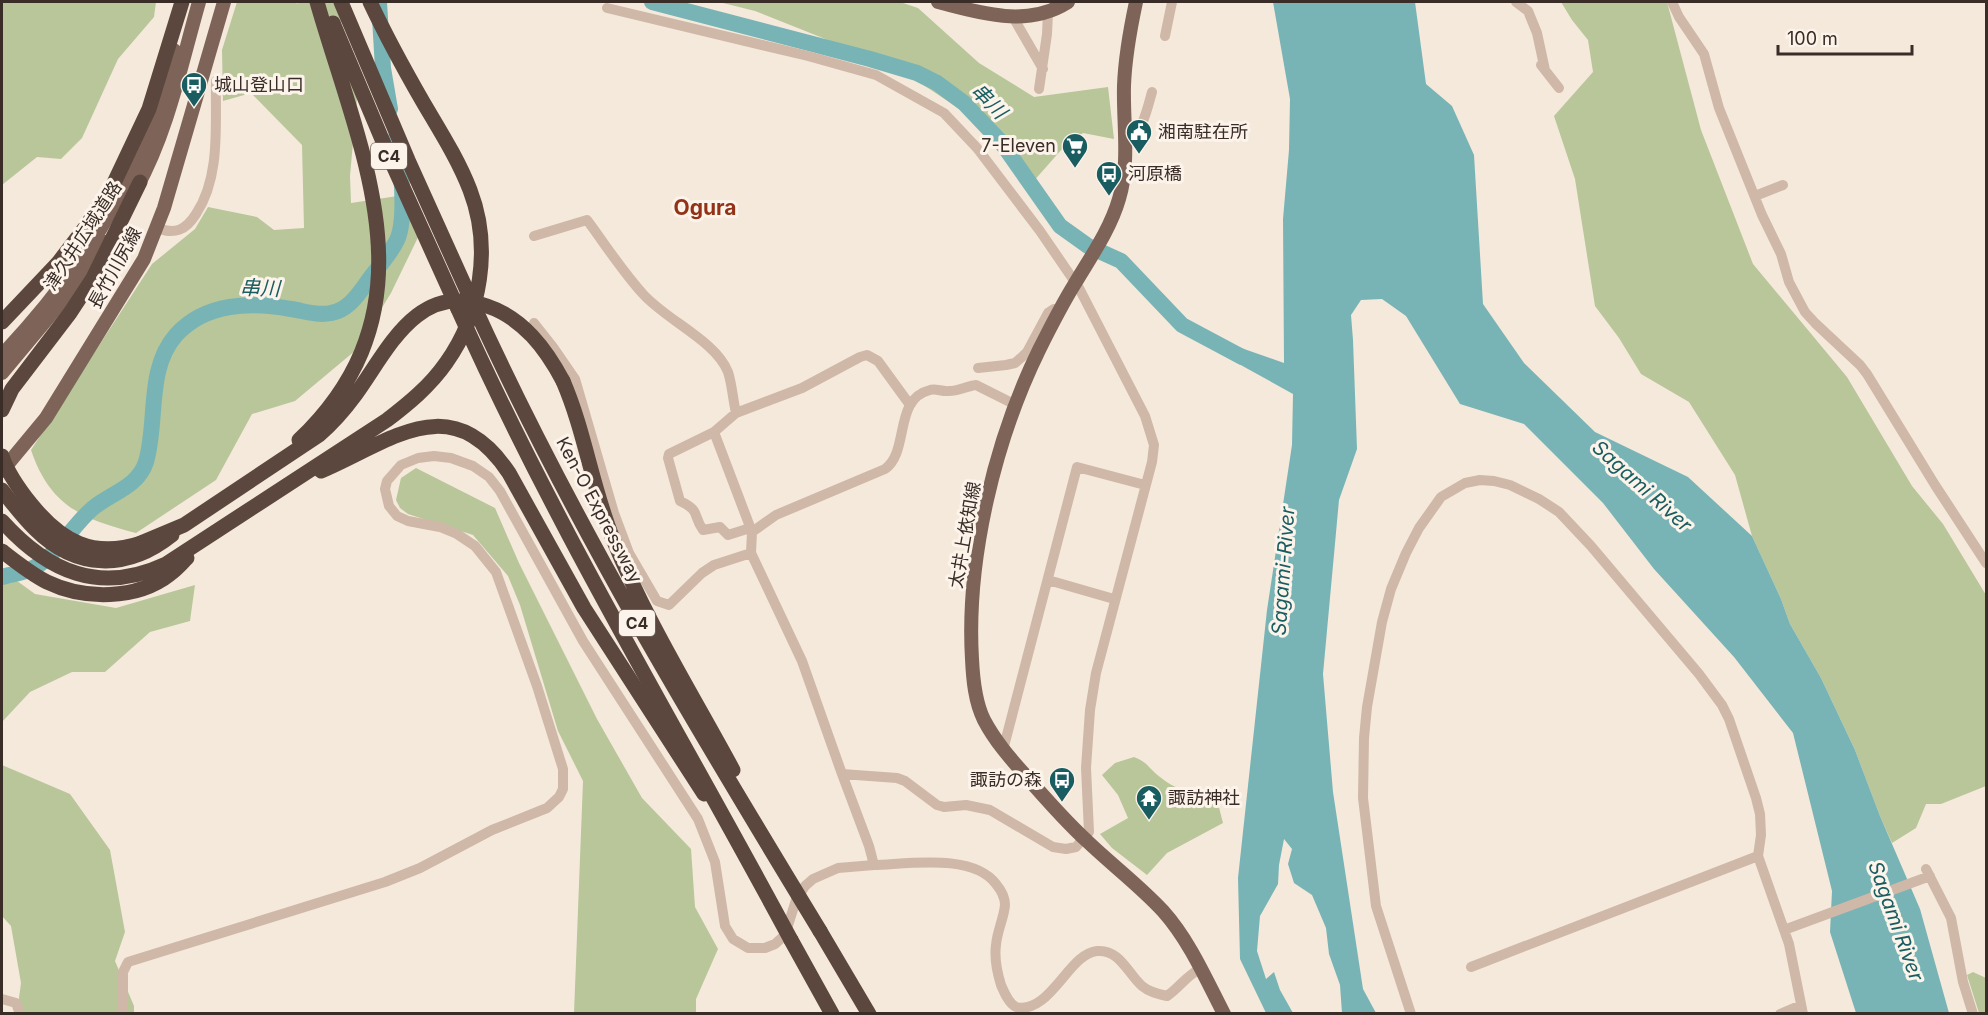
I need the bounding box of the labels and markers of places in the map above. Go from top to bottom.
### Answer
bus stop icon: 城山登山口 [179,70,209,108]
place label: 城山登山口 [214,74,304,95]
public building icon: 湘南駐在所 [1124,117,1154,155]
place label: 湘南駐在所 [1158,121,1248,142]
supermarket icon: 7-Eleven [1060,131,1090,169]
place label: 7-Eleven [981,135,1056,156]
bus stop icon: 河原橋 [1094,159,1124,197]
place label: 河原橋 [1128,163,1182,184]
bus stop icon: 諏訪の森 [1047,765,1077,803]
place label: 諏訪の森 [970,769,1042,790]
temple icon: 諏訪神社 [1134,783,1164,821]
place label: 諏訪神社 [1168,787,1240,808]

